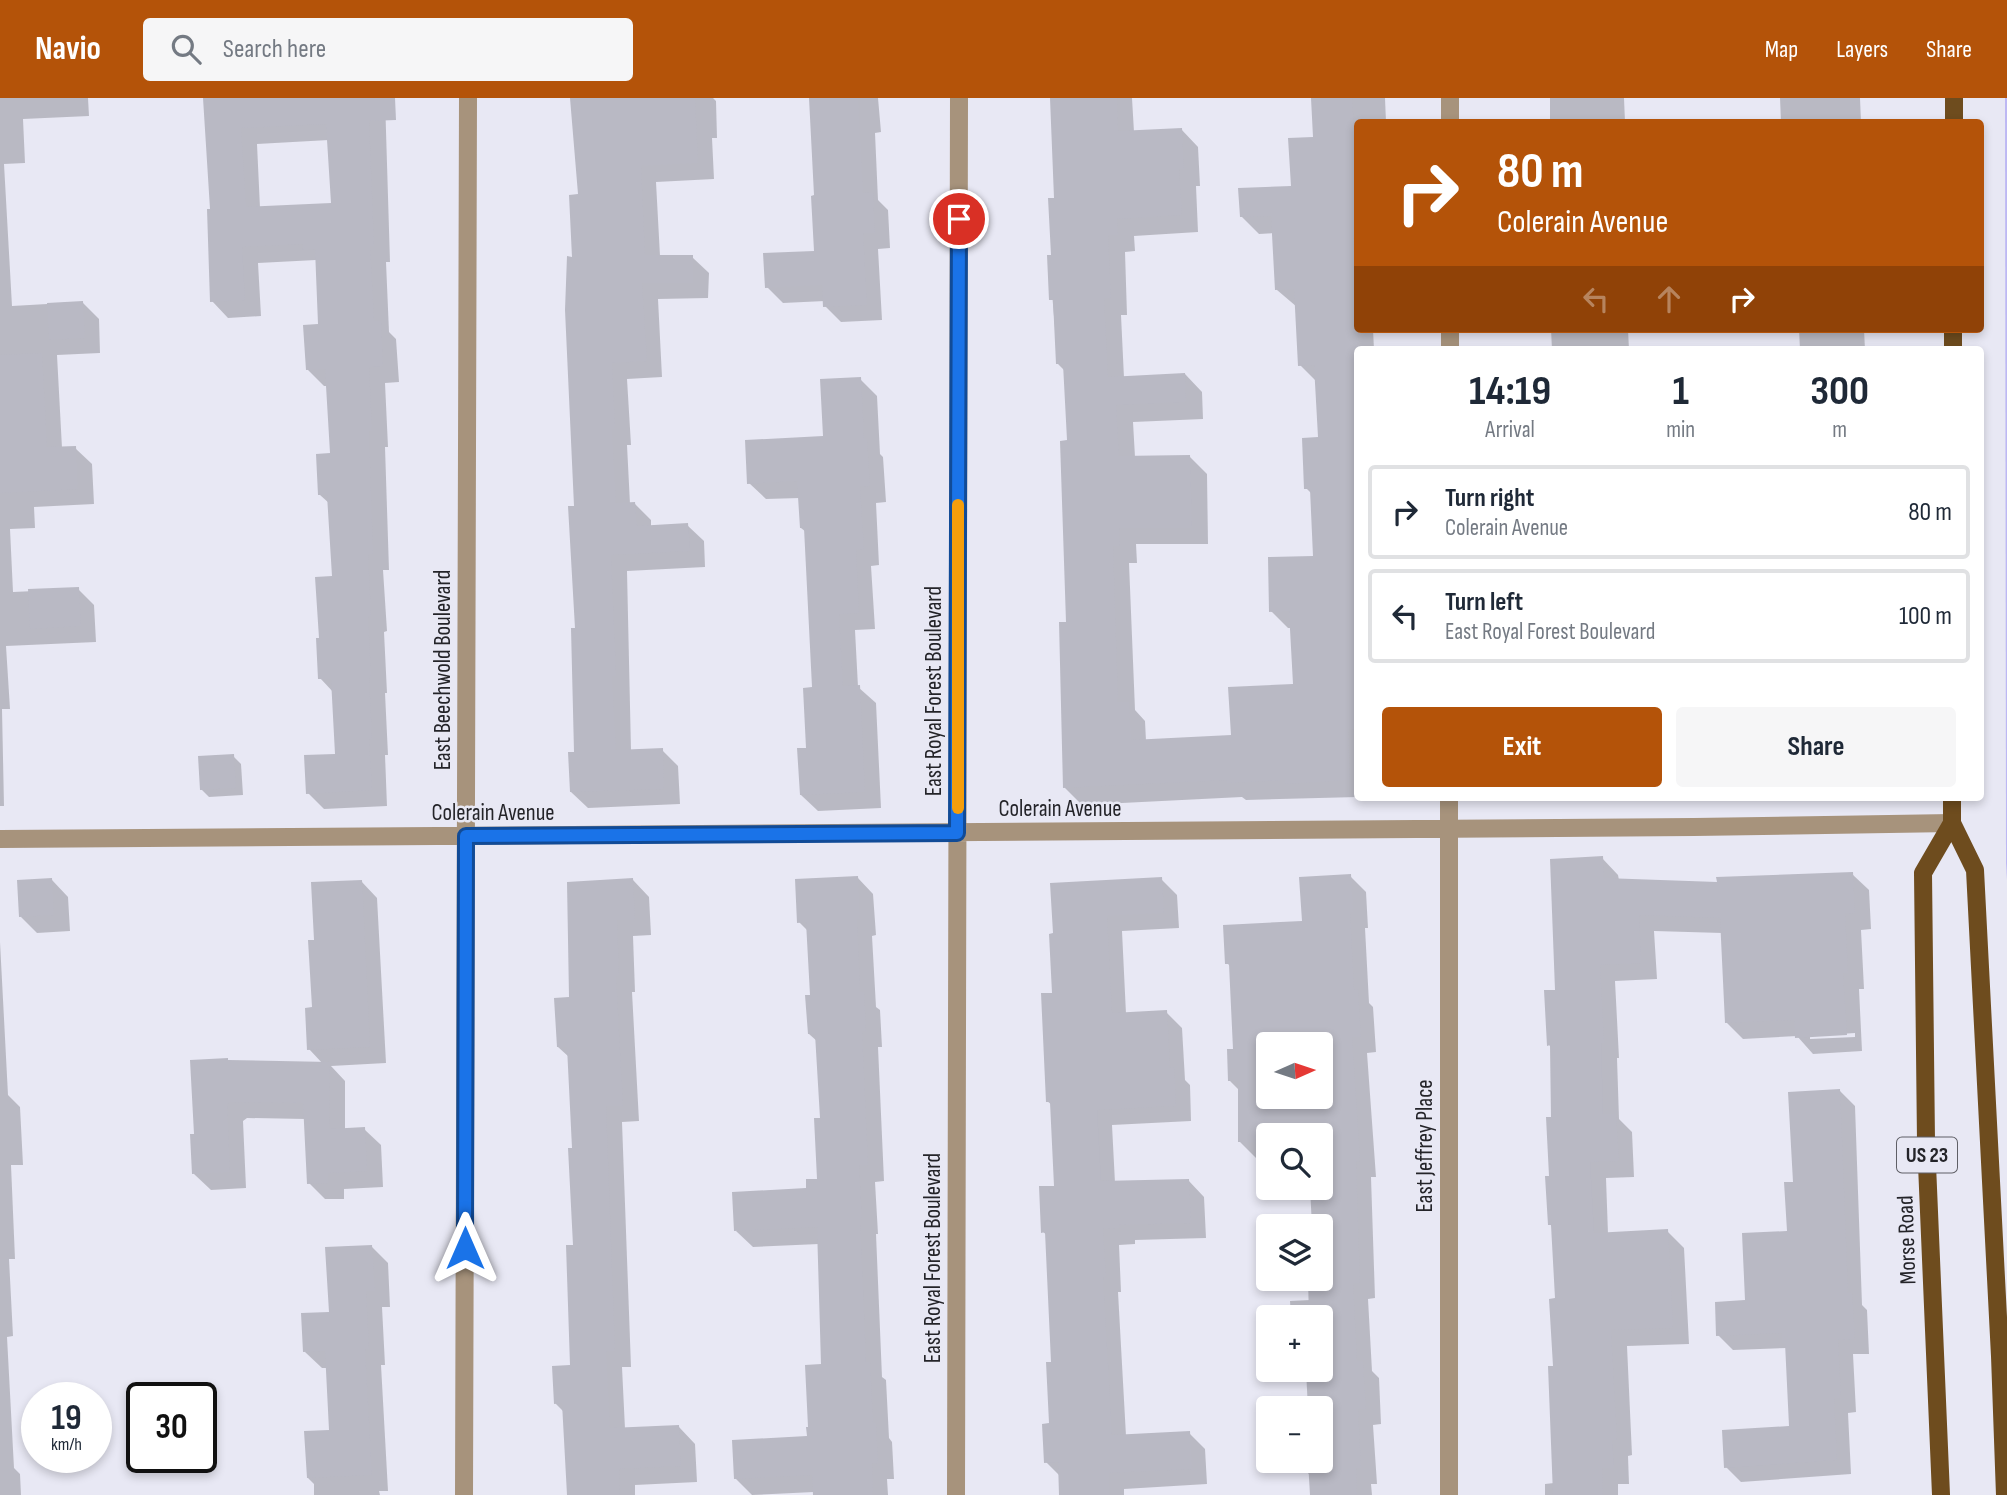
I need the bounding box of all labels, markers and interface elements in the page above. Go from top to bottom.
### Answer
search box [143,18,633,81]
text: Navio [35,29,101,69]
icon: search [167,30,205,68]
text: Search here [223,34,326,65]
text: Map [1765,35,1798,64]
text: Layers [1836,35,1888,64]
text: Share [1926,35,1972,64]
text: 80 m [1497,143,1584,202]
icon: right [1382,147,1473,238]
pin [929,189,989,249]
icon: arrive [940,200,978,238]
text: Colerain Avenue [1497,203,1668,242]
icon: left [1577,280,1615,318]
icon: ahead [1650,280,1688,318]
icon: right [1723,280,1761,318]
text: 14:19 [1469,366,1551,417]
text: 1 [1672,366,1689,417]
text: 300 [1810,366,1869,417]
text: Arrival [1485,416,1535,444]
text: min [1666,416,1695,444]
text: m [1832,416,1847,444]
text: Turn right [1445,483,1534,514]
icon: right [1386,493,1424,531]
text: 80 m [1908,497,1952,528]
text: Colerain Avenue [1445,514,1568,542]
street label: East Beechwold Boulevard [429,570,457,770]
street label: East Royal Forest Boulevard [920,586,948,796]
text: Turn left [1445,587,1523,618]
icon: left [1386,597,1424,635]
text: 100 m [1899,601,1952,632]
text: East Royal Forest Boulevard [1445,618,1655,646]
button: Exit [1382,707,1662,787]
button: Share [1676,707,1956,787]
street label: Colerain Avenue [998,795,1122,823]
street label: Colerain Avenue [431,799,555,827]
north arrow [1256,1032,1334,1110]
map controls [1256,1032,1333,1473]
street label: East Jeffrey Place [1411,1079,1439,1213]
button: search [1256,1123,1333,1200]
road number: US 23 [1897,1138,1957,1172]
street label: East Royal Forest Boulevard [919,1153,947,1363]
street label: Morse Road [1891,1195,1923,1285]
position arrow [428,1211,502,1285]
button: layers [1256,1214,1333,1291]
button: + [1256,1305,1333,1382]
speed limit sign: 30 [126,1382,217,1473]
button: − [1256,1396,1333,1473]
text: 19 [51,1397,82,1440]
text: km/h [51,1434,82,1455]

